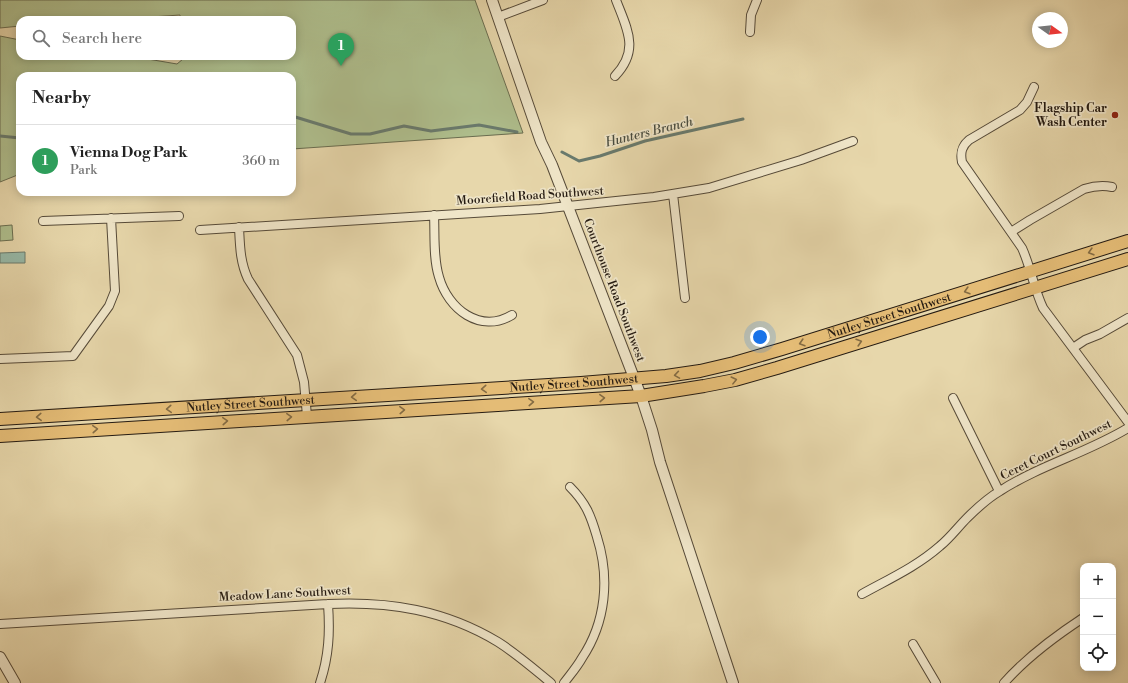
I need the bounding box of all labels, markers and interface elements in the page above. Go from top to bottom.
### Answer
north arrow [1032,12,1068,48]
search box [16,16,296,60]
icon: search [30,27,52,49]
text: Search here [62,29,142,48]
pin: 1 [328,33,354,66]
text: Nearby [32,87,91,109]
place label: Flagship Car Wash Center [1034,101,1107,130]
marker: Flagship Car Wash Center [1110,110,1120,120]
water label: Hunters Branch [603,113,695,151]
text: Vienna Dog Park [70,143,187,162]
text: 1 [42,153,48,169]
text: 360 m [242,153,280,169]
text: Park [70,162,97,178]
street label: Moorefield Road Southwest [456,183,605,209]
street label: Courthouse Road Southwest [580,216,649,365]
one-way arrow [1087,247,1094,256]
one-way arrow [963,286,970,295]
street label: Nutley Street Southwest [825,289,954,342]
your location [750,327,770,347]
one-way arrow [799,338,806,347]
one-way arrow [855,338,862,347]
one-way arrow [673,370,680,378]
street label: Nutley Street Southwest [509,371,640,395]
one-way arrow [731,376,738,384]
one-way arrow [481,385,487,394]
street label: Nutley Street Southwest [186,392,316,415]
one-way arrow [351,393,357,402]
one-way arrow [599,394,605,403]
one-way arrow [528,398,534,407]
one-way arrow [166,405,172,414]
one-way arrow [399,406,405,414]
one-way arrow [36,413,42,422]
one-way arrow [286,413,292,422]
street label: Ceret Court Southwest [998,416,1115,483]
one-way arrow [222,417,228,425]
one-way arrow [92,425,98,434]
map controls [1080,563,1116,671]
button: + [1080,563,1116,599]
street label: Meadow Lane Southwest [219,583,352,605]
button: − [1080,599,1116,635]
button: locate [1080,635,1116,671]

